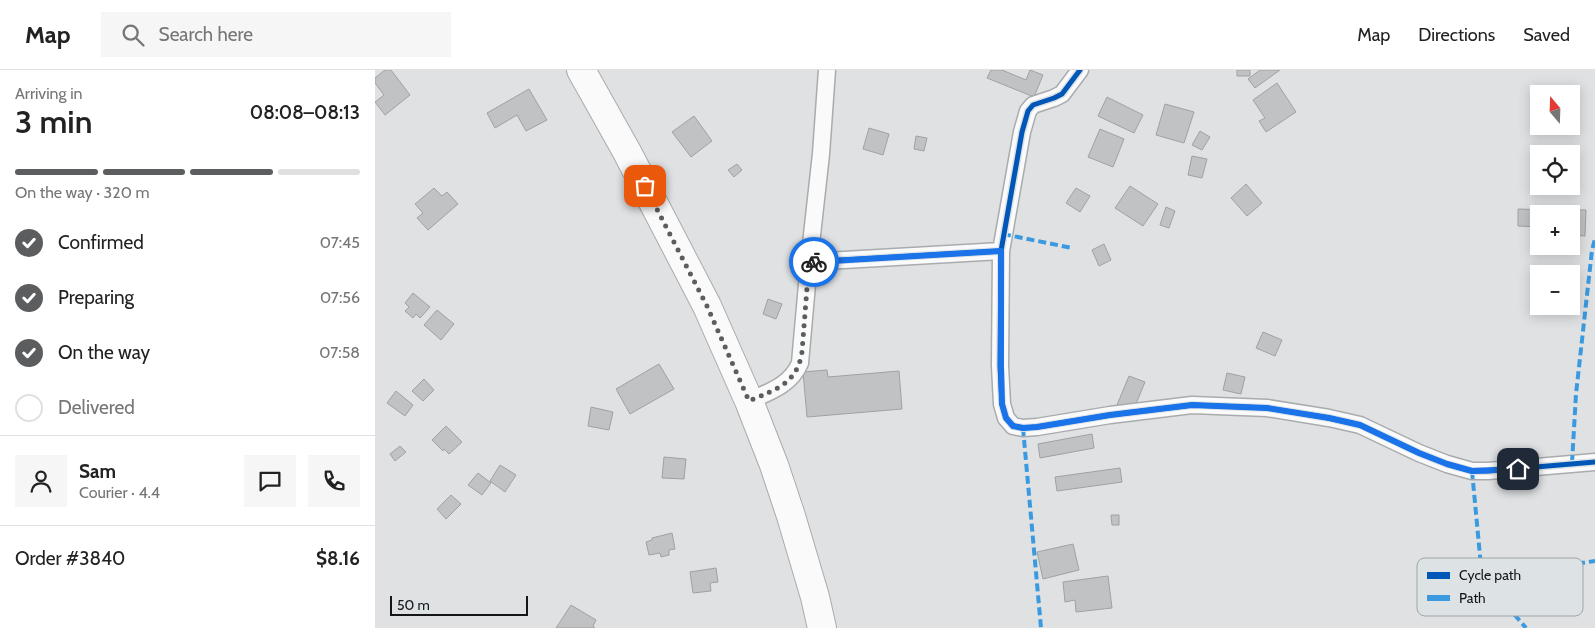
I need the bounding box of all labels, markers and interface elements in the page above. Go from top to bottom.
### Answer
search box [101,12,451,57]
text: Map [25,20,71,49]
icon: search [119,21,147,49]
text: Search here [159,23,253,46]
text: Map [1357,24,1390,46]
text: Directions [1418,24,1495,46]
text: Saved [1523,24,1570,46]
text: Arriving in [15,84,82,103]
north arrow [1530,85,1580,135]
map controls [1530,85,1580,315]
text: 08:08–08:13 [250,101,360,124]
text: 3 min [15,102,92,141]
button: locate [1530,145,1580,195]
pin [624,165,666,207]
icon: bag [631,172,659,200]
text: On the way · 320 m [15,183,149,202]
button: + [1530,205,1580,255]
icon: check [15,229,43,257]
text: Confirmed [58,231,144,254]
text: 07:45 [320,233,360,252]
courier [789,237,839,287]
icon: bike [800,248,828,276]
button: − [1530,265,1580,315]
icon: check [15,284,43,312]
text: Preparing [58,286,134,309]
text: 07:56 [320,288,360,307]
icon: check [15,339,43,367]
text: On the way [58,341,150,364]
text: 07:58 [319,343,360,362]
text: Delivered [58,396,135,419]
pin [1497,448,1539,490]
button: person [15,455,67,507]
button: chat [244,455,296,507]
button: phone [308,455,360,507]
icon: home [1504,455,1532,483]
text: Sam [79,460,116,483]
text: Courier · 4.4 [79,483,160,502]
text: Order #3840 [15,547,125,570]
text: $8.16 [316,547,360,570]
legend [1417,558,1583,616]
text: Cycle path [1459,566,1521,584]
text: Path [1459,589,1486,607]
scale bar [390,593,527,616]
text: 50 m [397,596,430,614]

